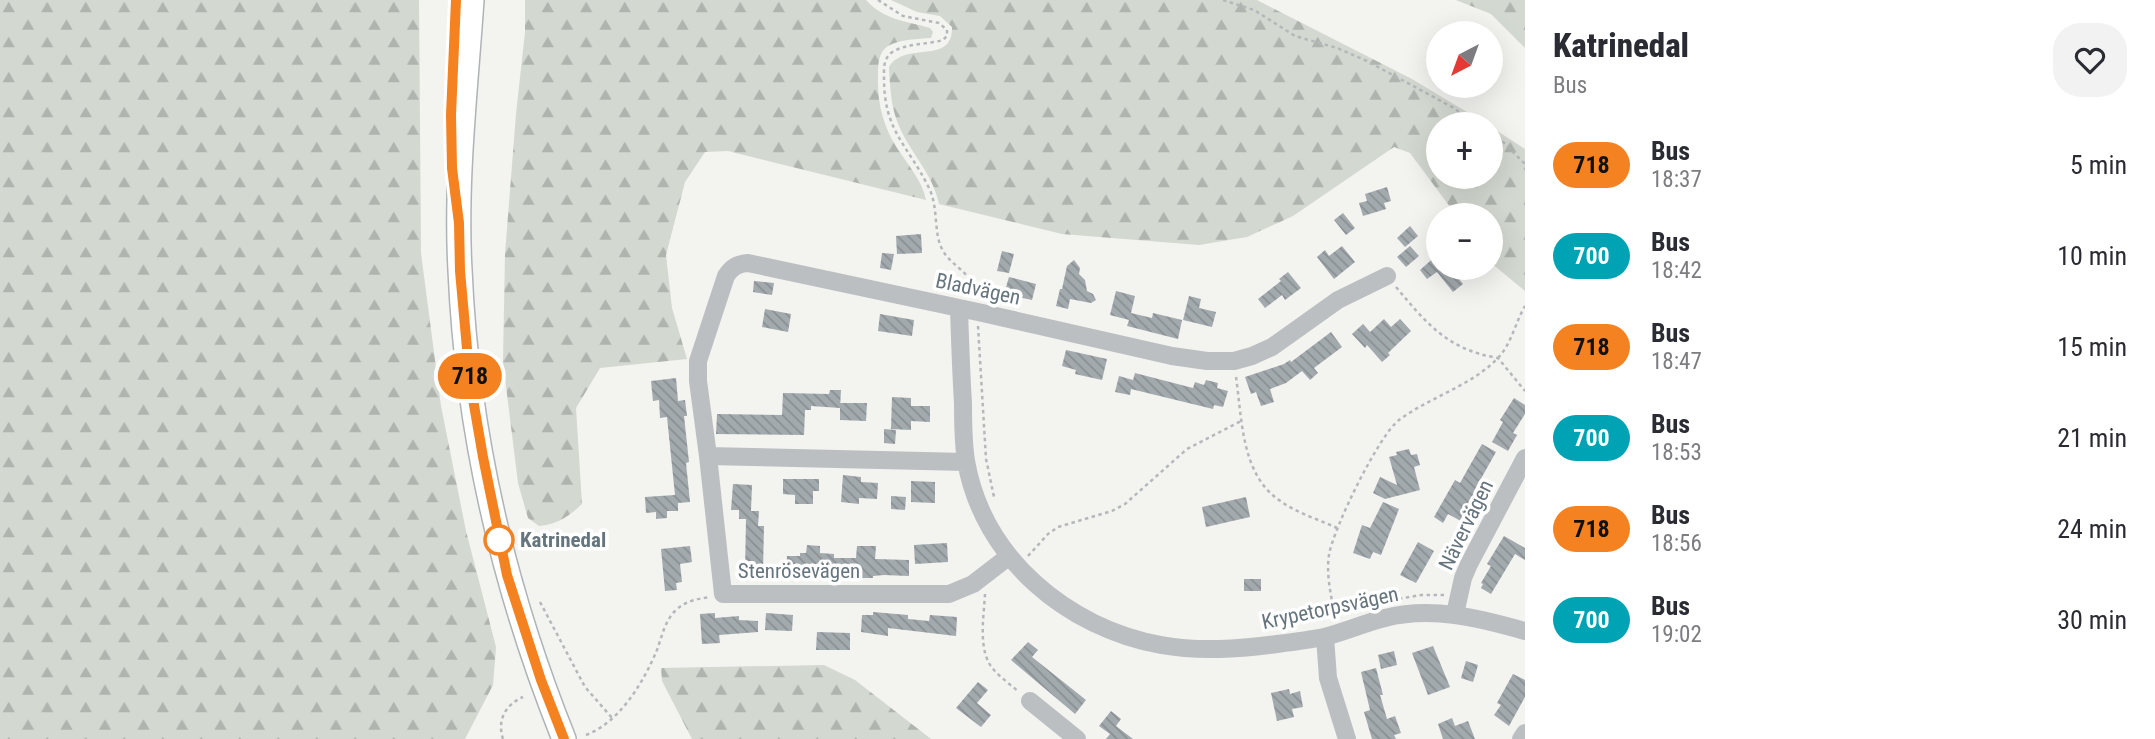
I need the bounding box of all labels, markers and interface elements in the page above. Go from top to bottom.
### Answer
north arrow [1426,21,1503,98]
map controls [1426,21,1503,280]
button: heart [2053,23,2127,97]
text: Katrinedal [1553,26,1689,65]
text: Bus [1553,72,1587,99]
button: + [1426,112,1503,189]
text: Bus [1651,136,1690,166]
text: 5 min [2070,150,2127,180]
text: 718 [1573,151,1610,179]
text: 18:37 [1651,166,1702,193]
button: − [1426,203,1503,280]
text: Bus [1651,227,1690,257]
text: 10 min [2057,241,2127,271]
text: 700 [1573,242,1610,270]
text: 18:42 [1651,257,1702,284]
street label: Bladvägen [933,268,1023,310]
text: Bus [1651,318,1690,348]
text: 15 min [2057,332,2127,362]
text: 718 [1573,333,1610,361]
text: 18:47 [1651,348,1702,375]
line badge: 718 [430,353,510,399]
text: 718 [452,362,488,390]
text: Bus [1651,409,1690,439]
text: 21 min [2057,423,2127,453]
text: 700 [1573,424,1610,452]
text: 18:53 [1651,439,1702,466]
street label: Nävervägen [1434,476,1498,574]
text: Bus [1651,500,1690,530]
text: 24 min [2057,514,2127,544]
text: 718 [1573,515,1610,543]
marker: Katrinedal [484,525,514,555]
place label: Katrinedal [520,528,606,552]
text: 18:56 [1651,530,1702,557]
street label: Stenrösevägen [738,559,860,583]
street label: Krypetorpsvägen [1259,582,1401,634]
text: Bus [1651,591,1690,621]
text: 30 min [2057,605,2127,635]
text: 700 [1573,606,1610,634]
text: 19:02 [1651,621,1702,648]

